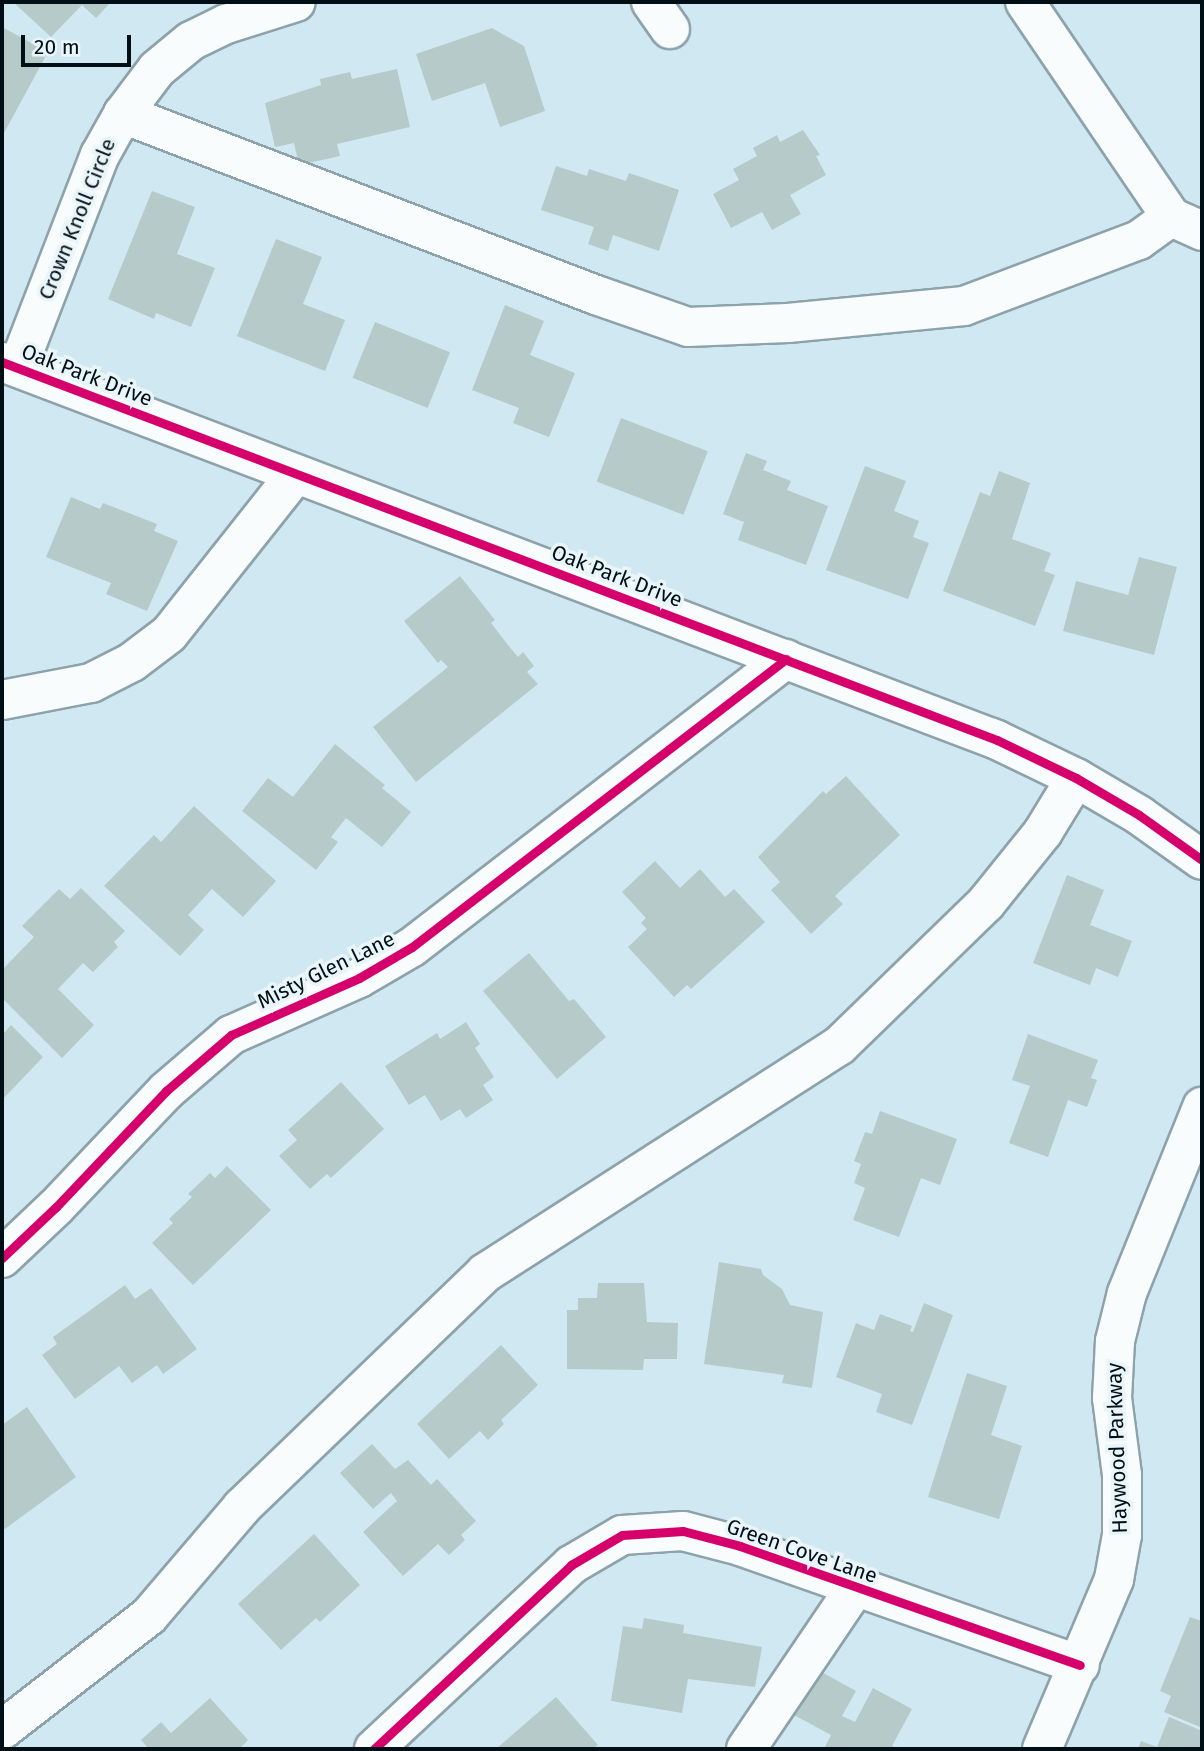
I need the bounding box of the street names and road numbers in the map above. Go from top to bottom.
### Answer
street label: Crown Knoll Circle [33,135,121,303]
street label: Oak Park Drive [18,338,156,412]
street label: Oak Park Drive [548,539,686,613]
street label: Misty Glen Lane [253,926,399,1014]
street label: Haywood Parkway [1101,1362,1133,1534]
street label: Green Cove Lane [723,1513,881,1589]

